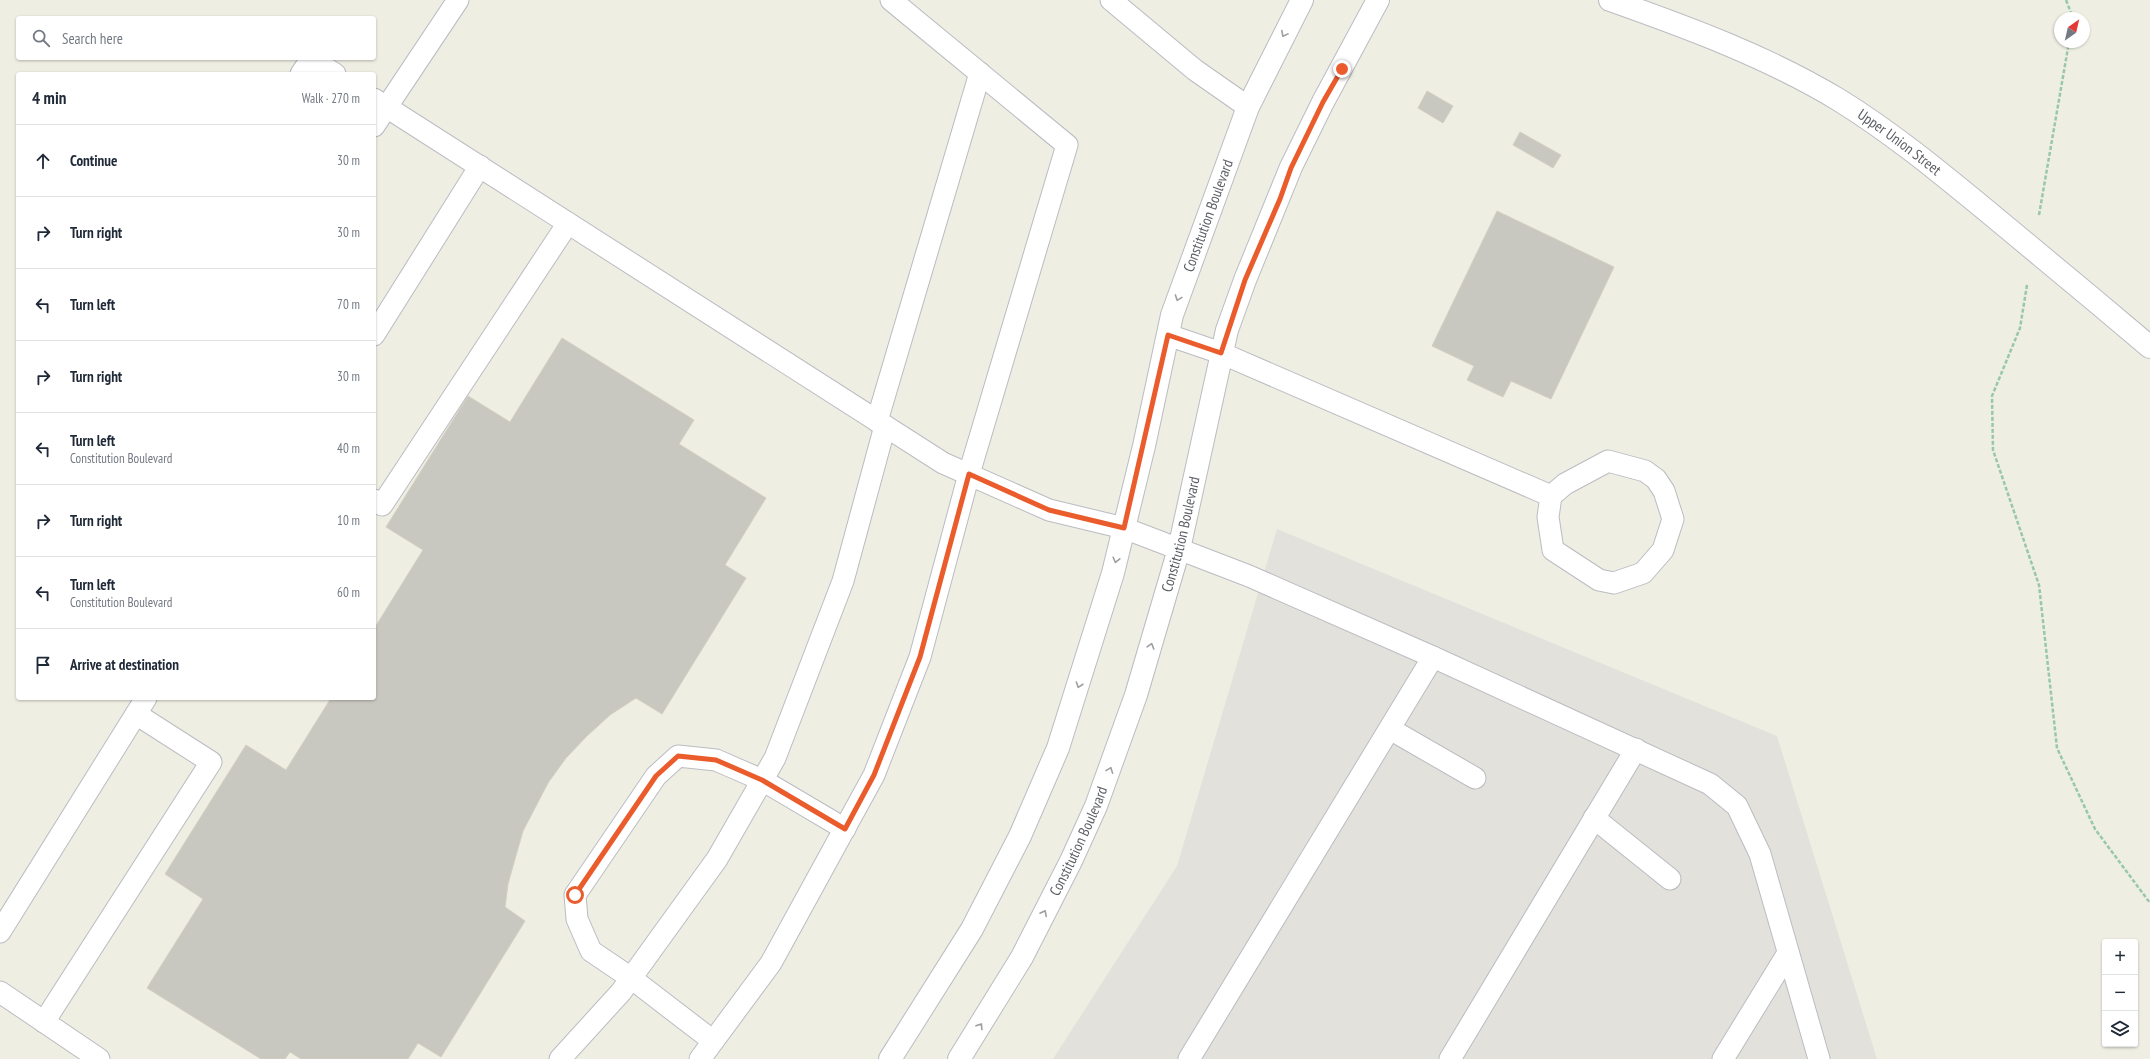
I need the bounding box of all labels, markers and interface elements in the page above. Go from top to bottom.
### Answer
north arrow [2054,12,2090,48]
search box [16,16,376,60]
icon: search [30,27,52,49]
text: Search here [62,29,123,48]
one-way arrow [1281,30,1288,37]
route end [1333,60,1351,78]
text: 4 min [32,87,66,109]
text: Walk · 270 m [302,90,360,107]
street label: Upper Union Street [1854,105,1945,179]
icon: ahead [32,150,54,172]
text: Continue [70,151,117,170]
text: 30 m [337,152,360,169]
street label: Constitution Boulevard [1179,157,1237,274]
icon: right [32,222,54,244]
text: Turn right [70,223,122,242]
text: 30 m [337,224,360,241]
icon: left [32,294,54,316]
one-way arrow [1174,294,1183,301]
text: Turn left [70,295,115,314]
text: 70 m [337,296,360,313]
icon: right [32,366,54,388]
text: Turn right [70,367,122,386]
text: 30 m [337,368,360,385]
text: Turn left [70,431,115,450]
icon: left [32,438,54,460]
text: 40 m [337,440,360,457]
text: Constitution Boulevard [70,450,172,467]
street label: Constitution Boulevard [1157,475,1204,594]
icon: right [32,510,54,532]
text: Turn right [70,511,122,530]
text: 10 m [337,512,360,529]
one-way arrow [1112,556,1121,563]
text: Turn left [70,575,115,594]
icon: left [32,582,54,604]
text: 60 m [337,584,360,601]
text: Constitution Boulevard [70,594,172,611]
one-way arrow [1146,643,1155,650]
icon: arrive [32,654,54,676]
text: Arrive at destination [70,655,179,674]
one-way arrow [1075,681,1084,688]
one-way arrow [1106,766,1114,773]
street label: Constitution Boulevard [1045,784,1111,899]
route start [566,886,584,904]
one-way arrow [1039,910,1047,918]
map controls [2102,939,2138,1047]
button: + [2102,939,2138,975]
button: − [2102,975,2138,1011]
button: layers [2102,1011,2138,1047]
one-way arrow [975,1023,982,1030]

